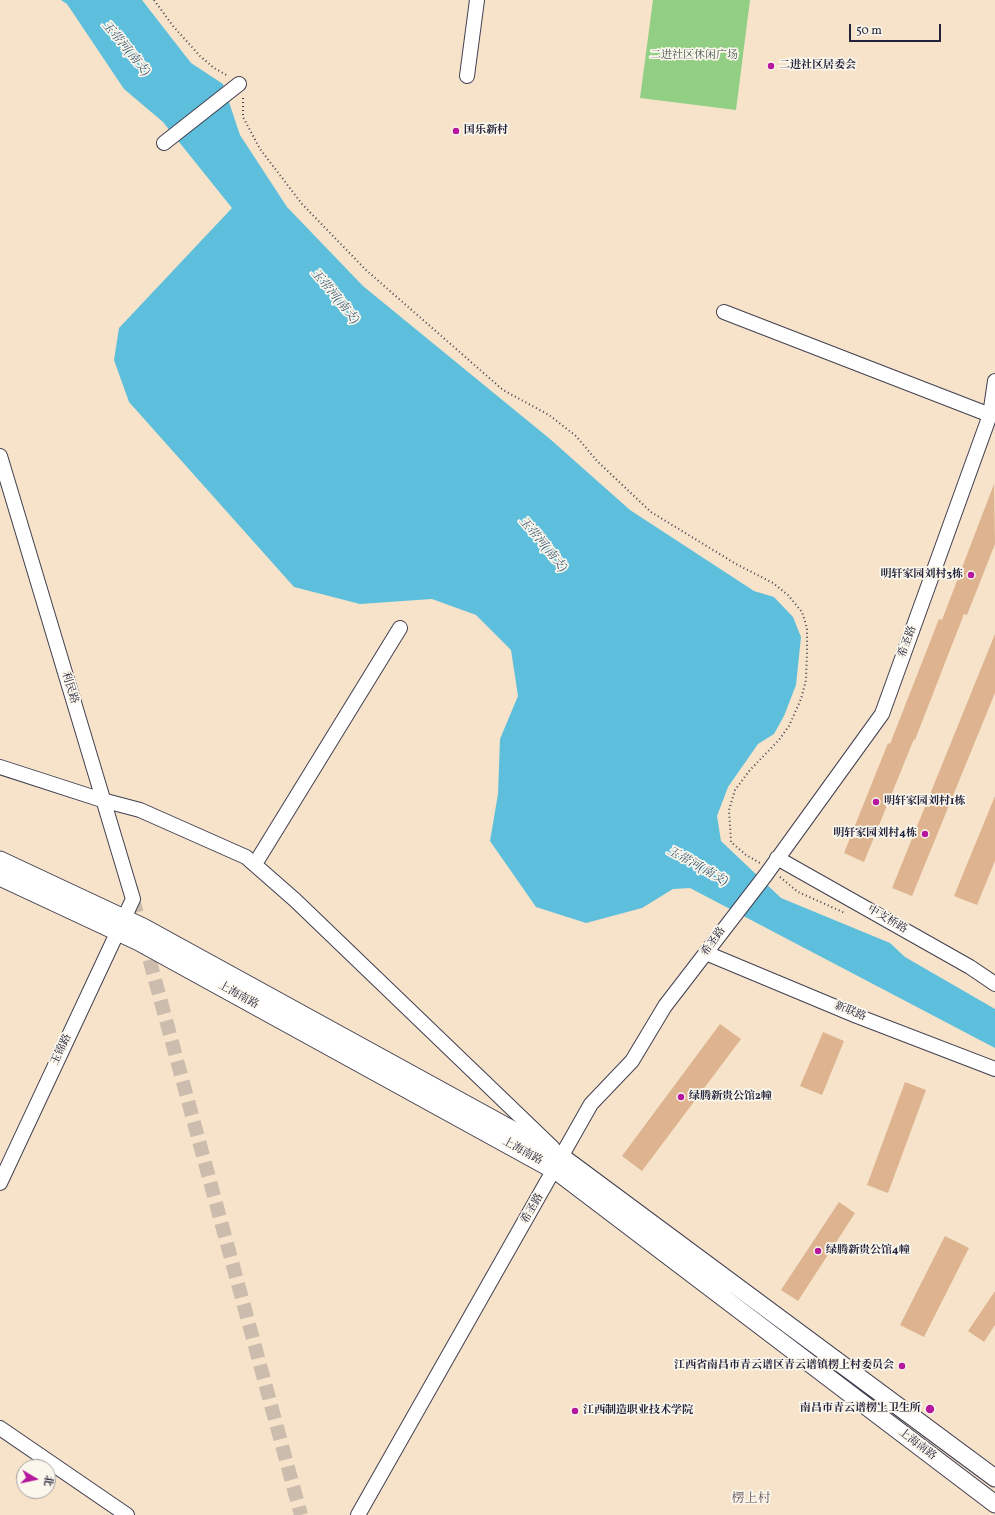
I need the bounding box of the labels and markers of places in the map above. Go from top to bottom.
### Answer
place label: 二进社区居委会 [779,59,856,73]
marker: 二进社区居委会 [766,61,776,71]
place label: 国乐新村 [464,124,508,138]
marker: 国乐新村 [451,126,461,136]
place label: 明轩家园刘村3栋 [880,568,963,582]
marker: 明轩家园刘村3栋 [966,570,976,580]
place label: 明轩家园刘村1栋 [884,795,965,809]
marker: 明轩家园刘村1栋 [871,797,881,807]
place label: 明轩家园刘村4栋 [833,827,917,841]
marker: 明轩家园刘村4栋 [920,829,930,839]
place label: 绿腾新贵公馆2幢 [689,1090,772,1104]
marker: 绿腾新贵公馆2幢 [676,1092,686,1102]
place label: 绿腾新贵公馆4幢 [826,1244,910,1258]
marker: 绿腾新贵公馆4幢 [813,1246,823,1256]
place label: 江西省南昌市青云谱区青云谱镇楞上村委员会 [674,1359,894,1373]
marker: 江西省南昌市青云谱区青云谱镇楞上村委员会 [897,1361,907,1371]
place label: 南昌市青云谱楞上卫生所 [800,1402,921,1416]
marker: 南昌市青云谱楞上卫生所 [924,1403,936,1415]
place label: 江西制造职业技术学院 [583,1404,693,1418]
marker: 江西制造职业技术学院 [570,1406,580,1416]

